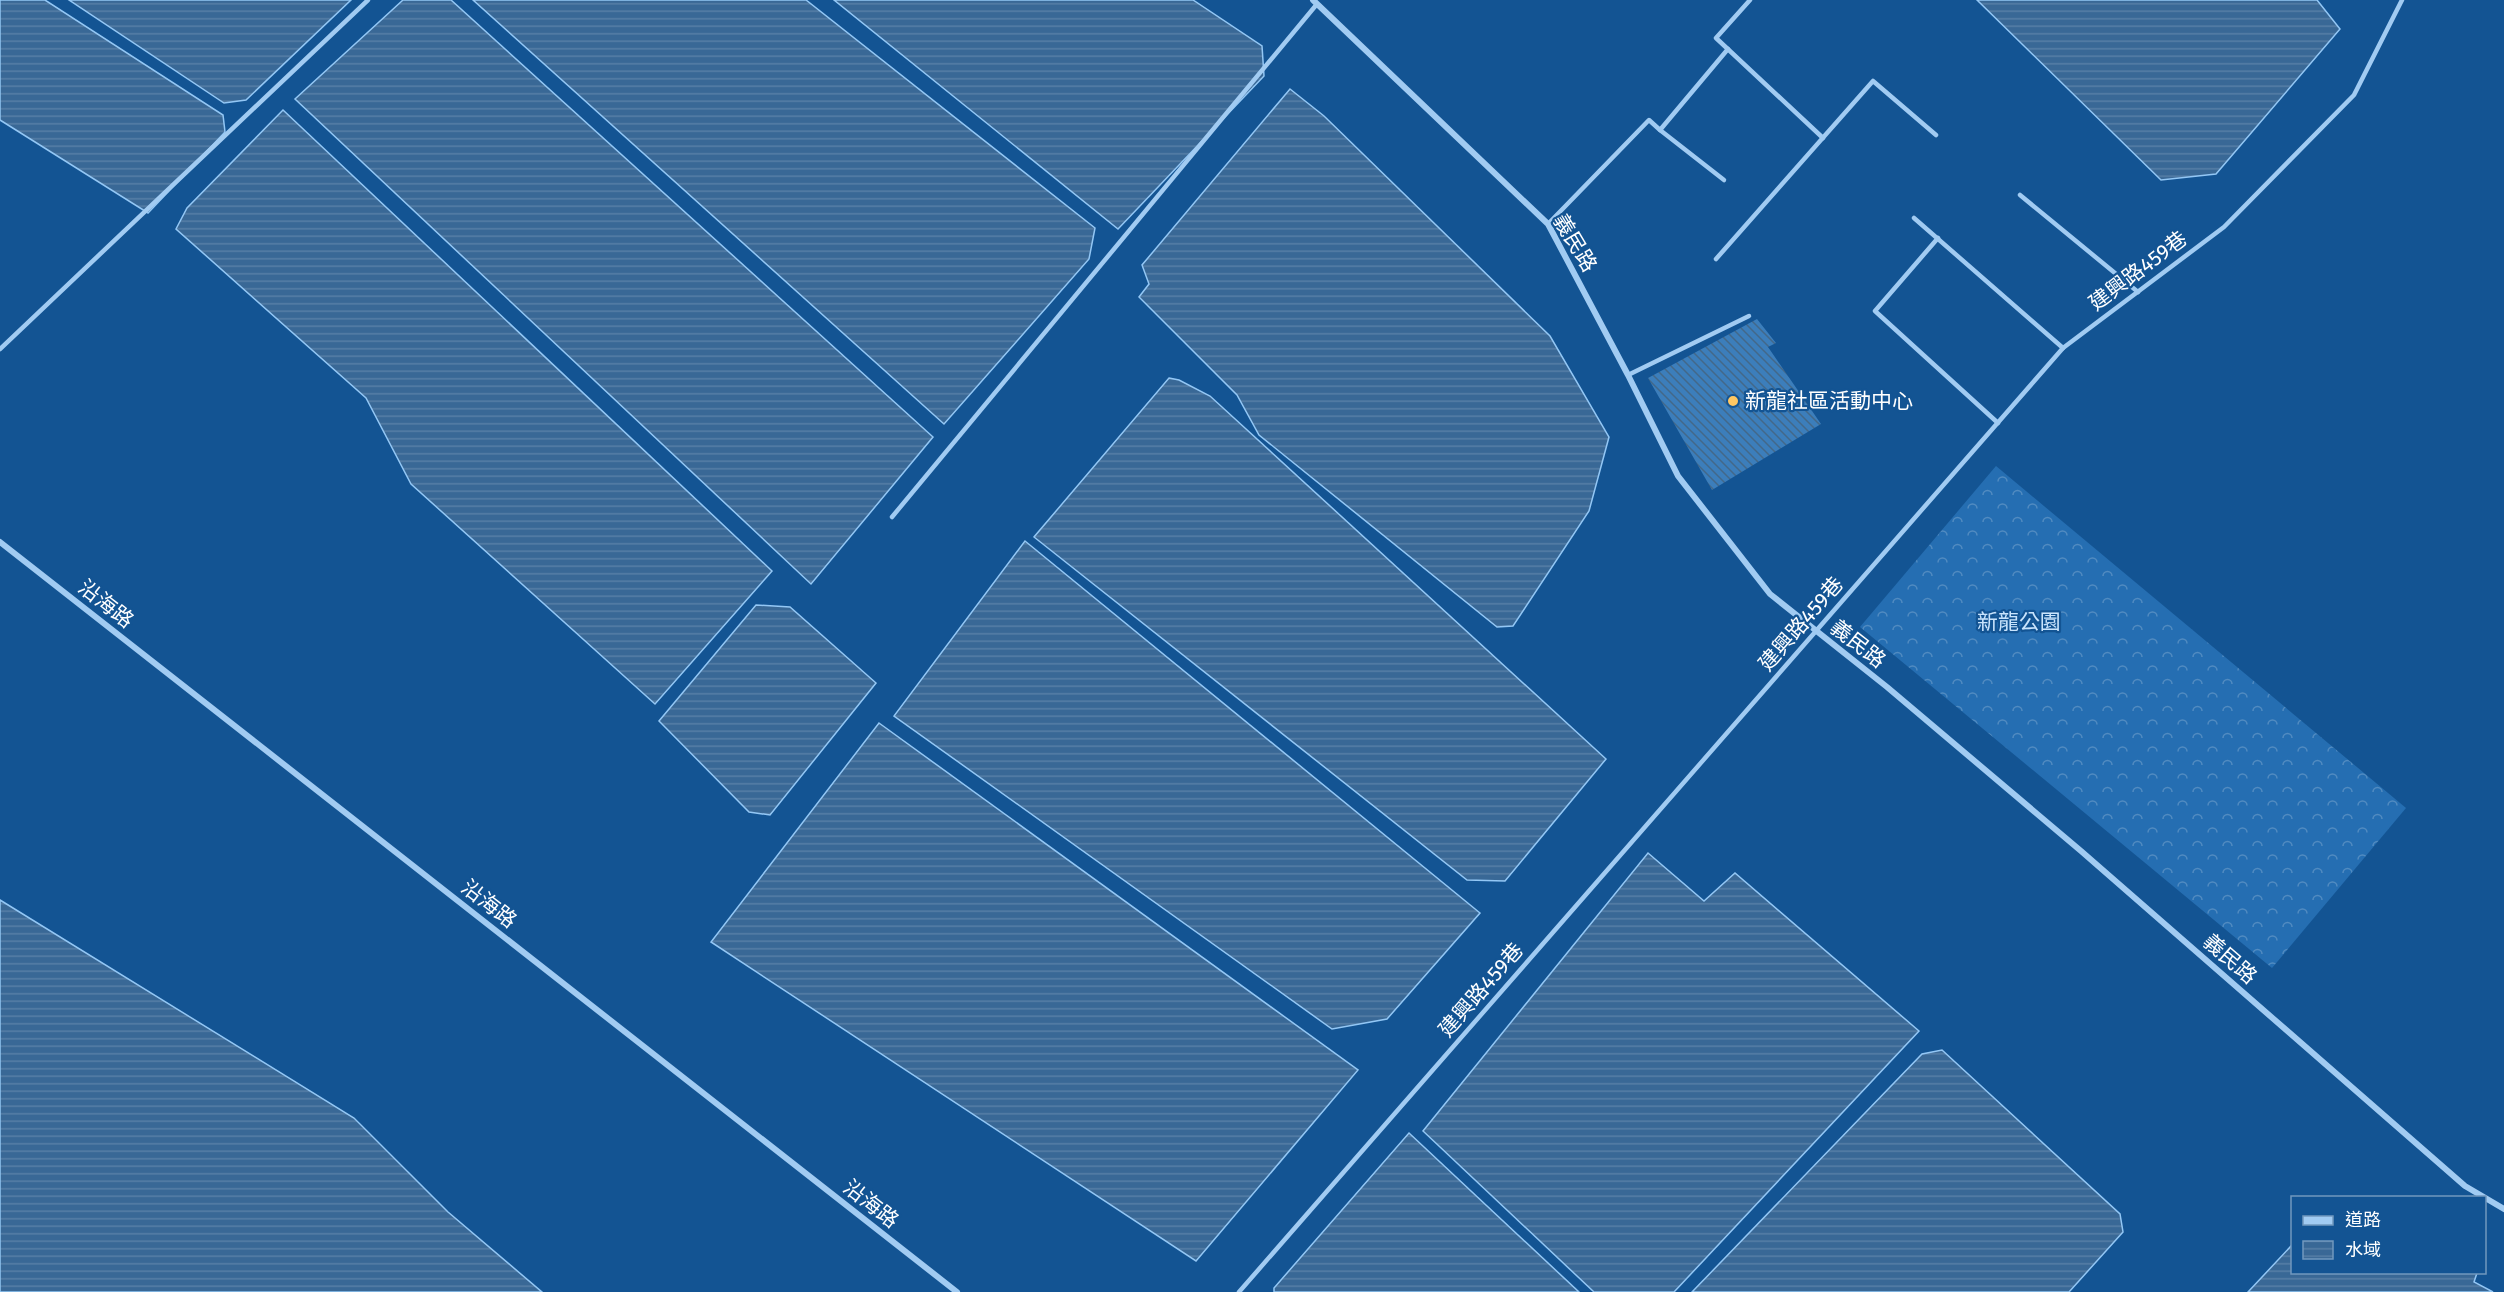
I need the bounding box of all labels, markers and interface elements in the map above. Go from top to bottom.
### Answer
street label: 義民路 [1548,209,1602,277]
street label: 建興路459巷 [2084,226,2192,316]
place label: 新龍社區活動中心 [1745,388,1913,414]
marker: 新龍社區活動中心 [1726,394,1740,408]
street label: 建興路459巷 [1753,572,1849,676]
street label: 沿海路 [73,574,139,634]
park label: 新龍公園 [1977,609,2061,635]
street label: 義民路 [1825,614,1891,674]
street label: 沿海路 [456,874,522,934]
street label: 義民路 [2198,929,2262,989]
street label: 建興路459巷 [1433,938,1529,1042]
street label: 沿海路 [838,1174,904,1234]
legend [2291,1196,2486,1274]
text: 道路 [2345,1209,2381,1231]
text: 水域 [2345,1239,2381,1261]

